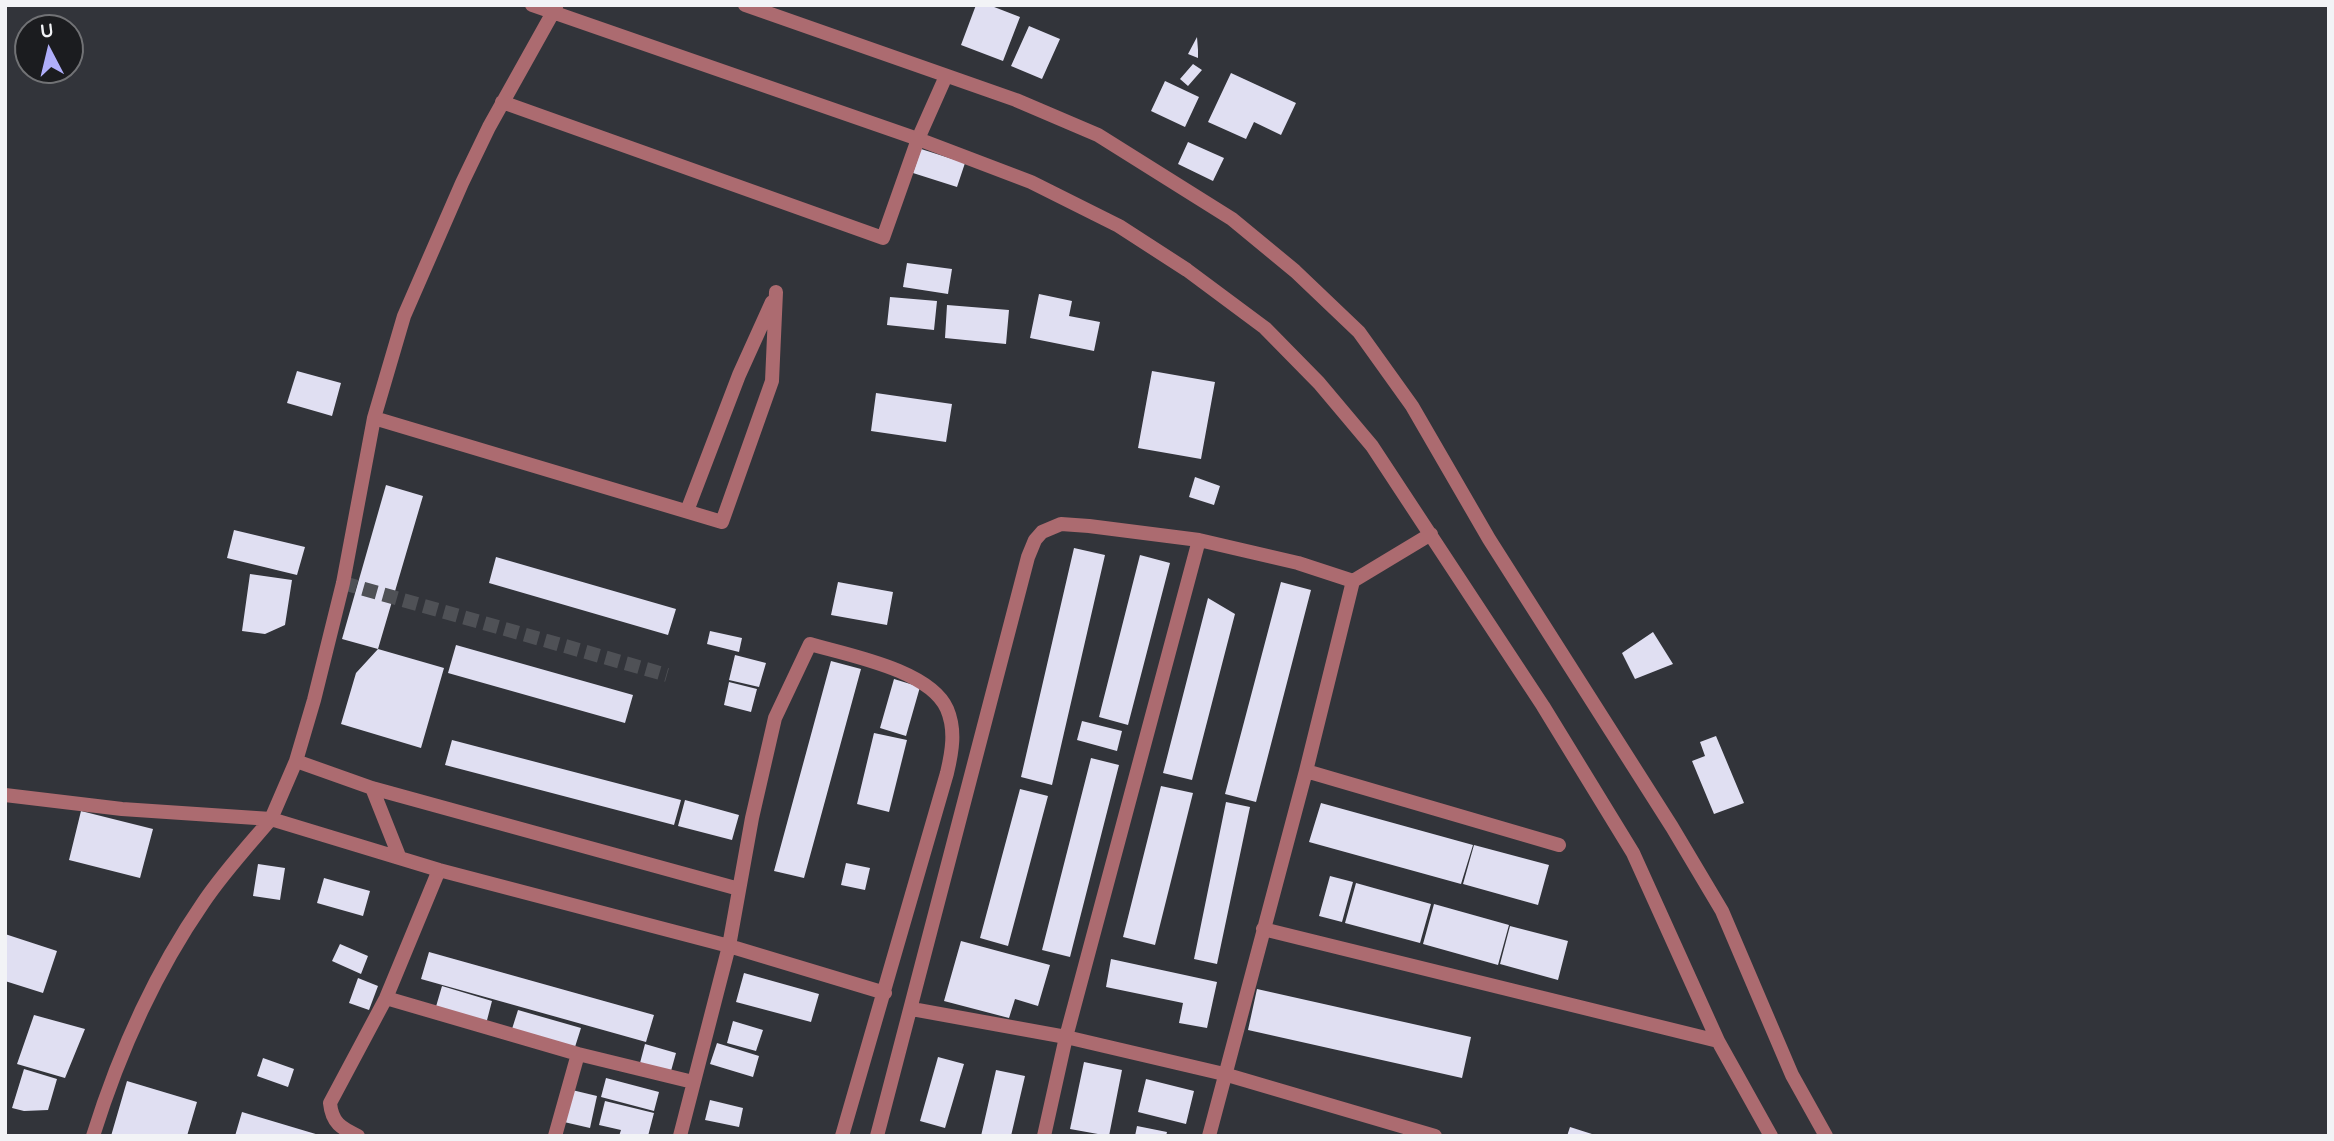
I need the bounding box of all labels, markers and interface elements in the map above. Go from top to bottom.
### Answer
north arrow [14,14,84,84]
text: U [39,17,55,43]

